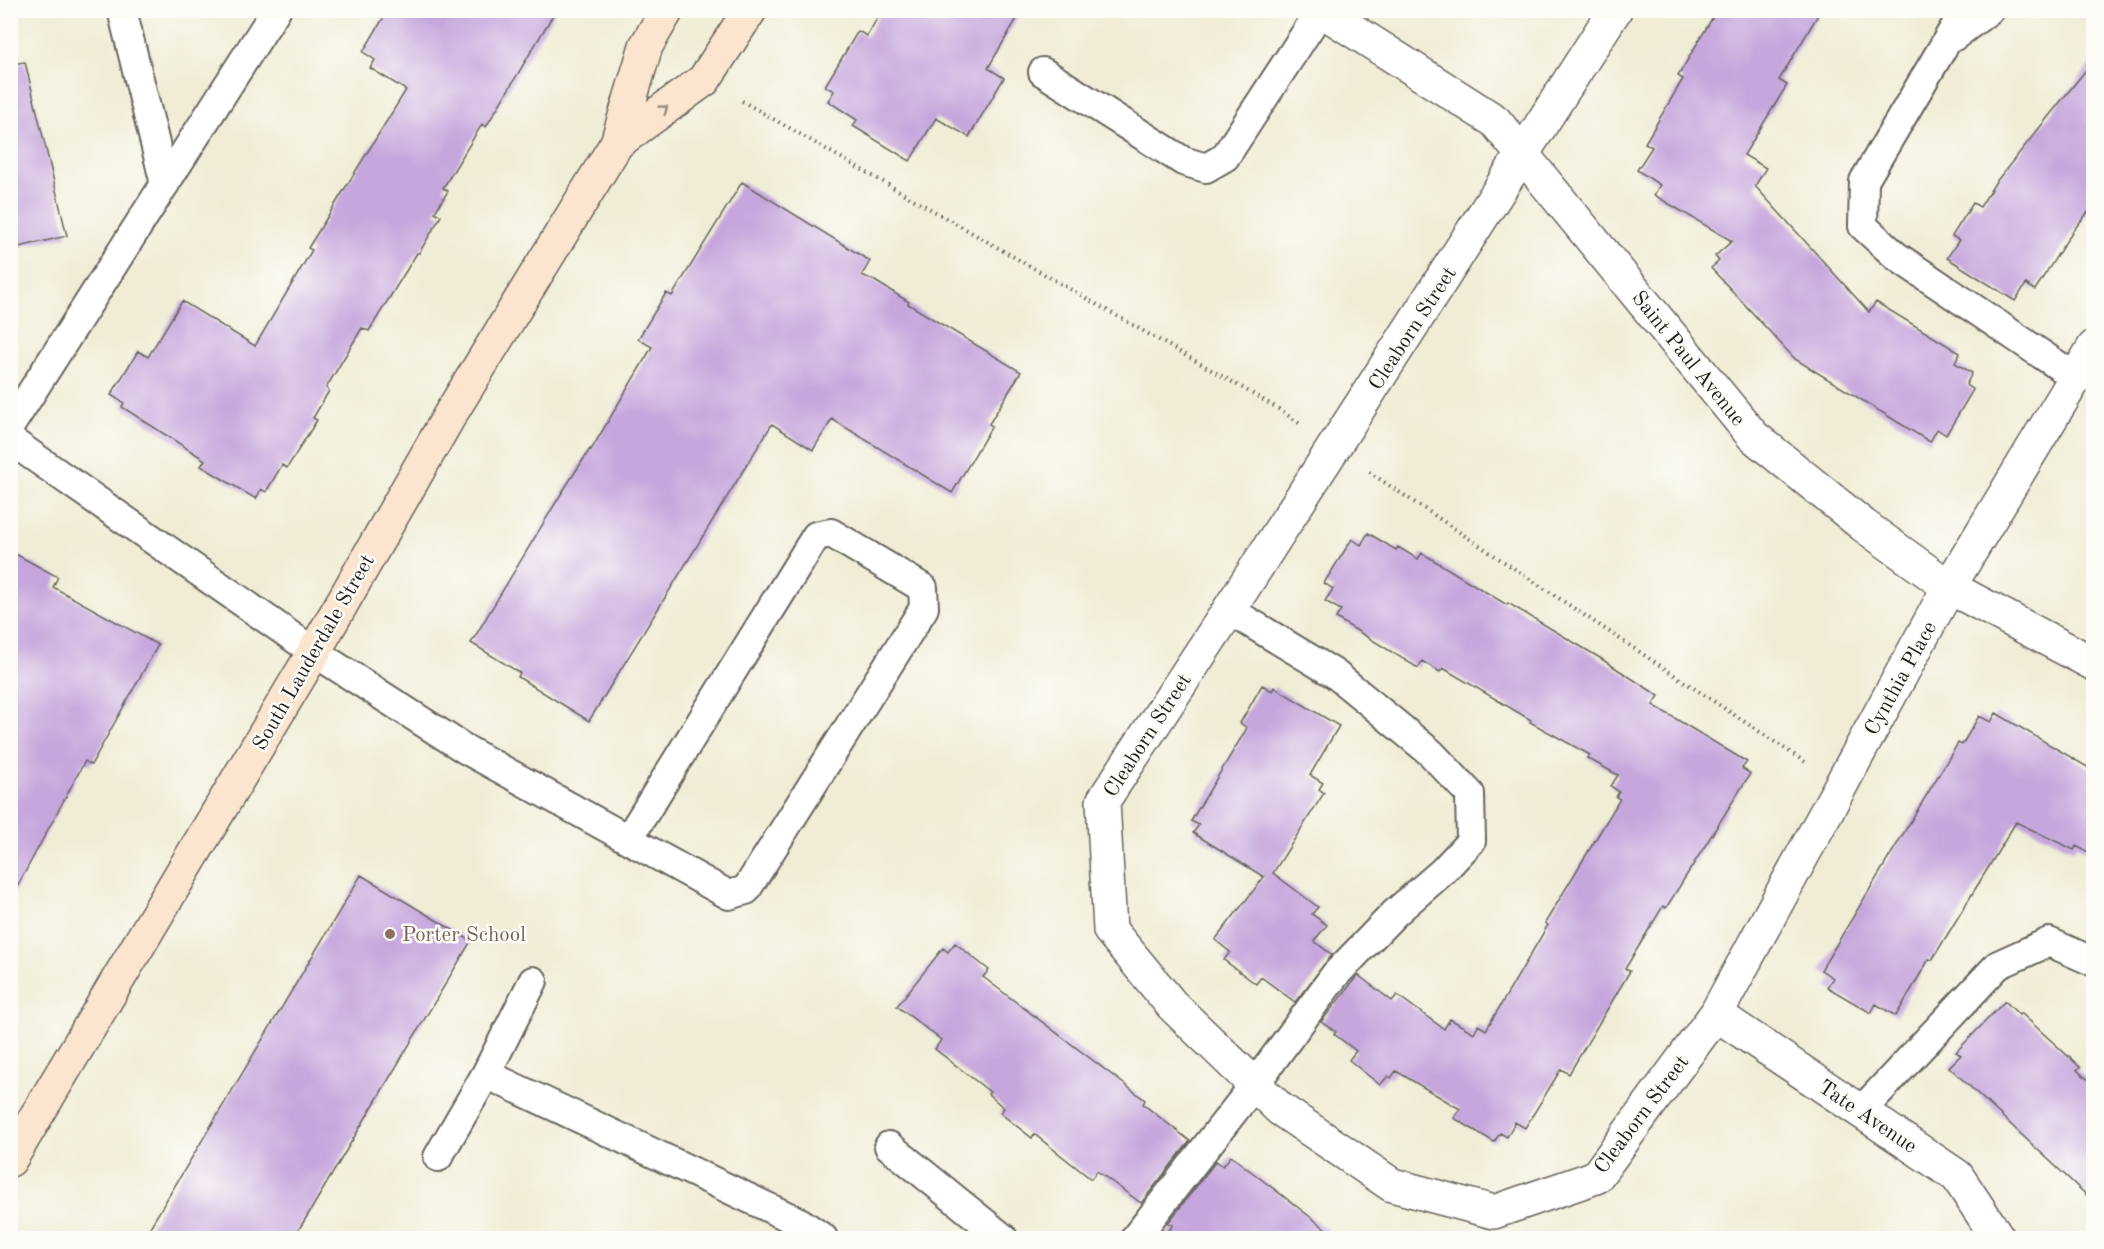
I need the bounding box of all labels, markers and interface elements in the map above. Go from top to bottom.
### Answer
one-way arrow [657,105,668,116]
street label: Cleaborn Street [1366,263,1461,394]
street label: Saint Paul Avenue [1627,288,1748,430]
street label: South Lauderdale Street [250,551,379,754]
street label: Cynthia Place [1861,618,1941,739]
street label: Cleaborn Street [1101,670,1196,801]
place label: Porter School [402,925,526,946]
marker: Porter School [383,927,397,941]
street label: Cleaborn Street [1591,1052,1693,1178]
street label: Tate Avenue [1814,1077,1920,1158]

